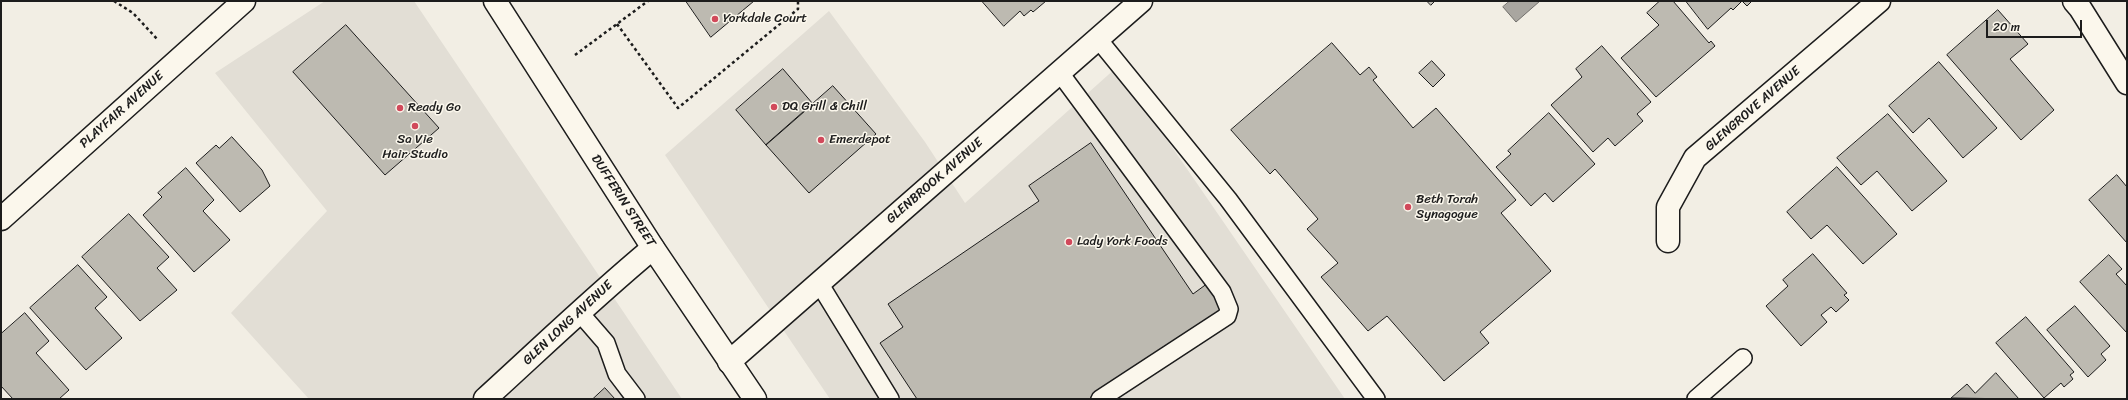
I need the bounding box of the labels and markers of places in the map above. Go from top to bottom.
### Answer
place label: Yorkdale Court [723,11,807,27]
marker: Yorkdale Court [710,14,720,24]
place label: DQ Grill & Chill [782,99,867,115]
place label: Ready Go [408,100,461,116]
marker: DQ Grill & Chill [769,102,779,112]
marker: Ready Go [395,103,405,113]
marker: Sa Vie Hair Studio [410,121,420,131]
place label: Sa Vie Hair Studio [382,132,448,163]
place label: Emerdepot [829,132,891,148]
marker: Emerdepot [816,135,826,145]
place label: Beth Torah Synagogue [1416,192,1478,223]
marker: Beth Torah Synagogue [1403,202,1413,212]
place label: Lady York Foods [1077,234,1168,250]
marker: Lady York Foods [1064,237,1074,247]

